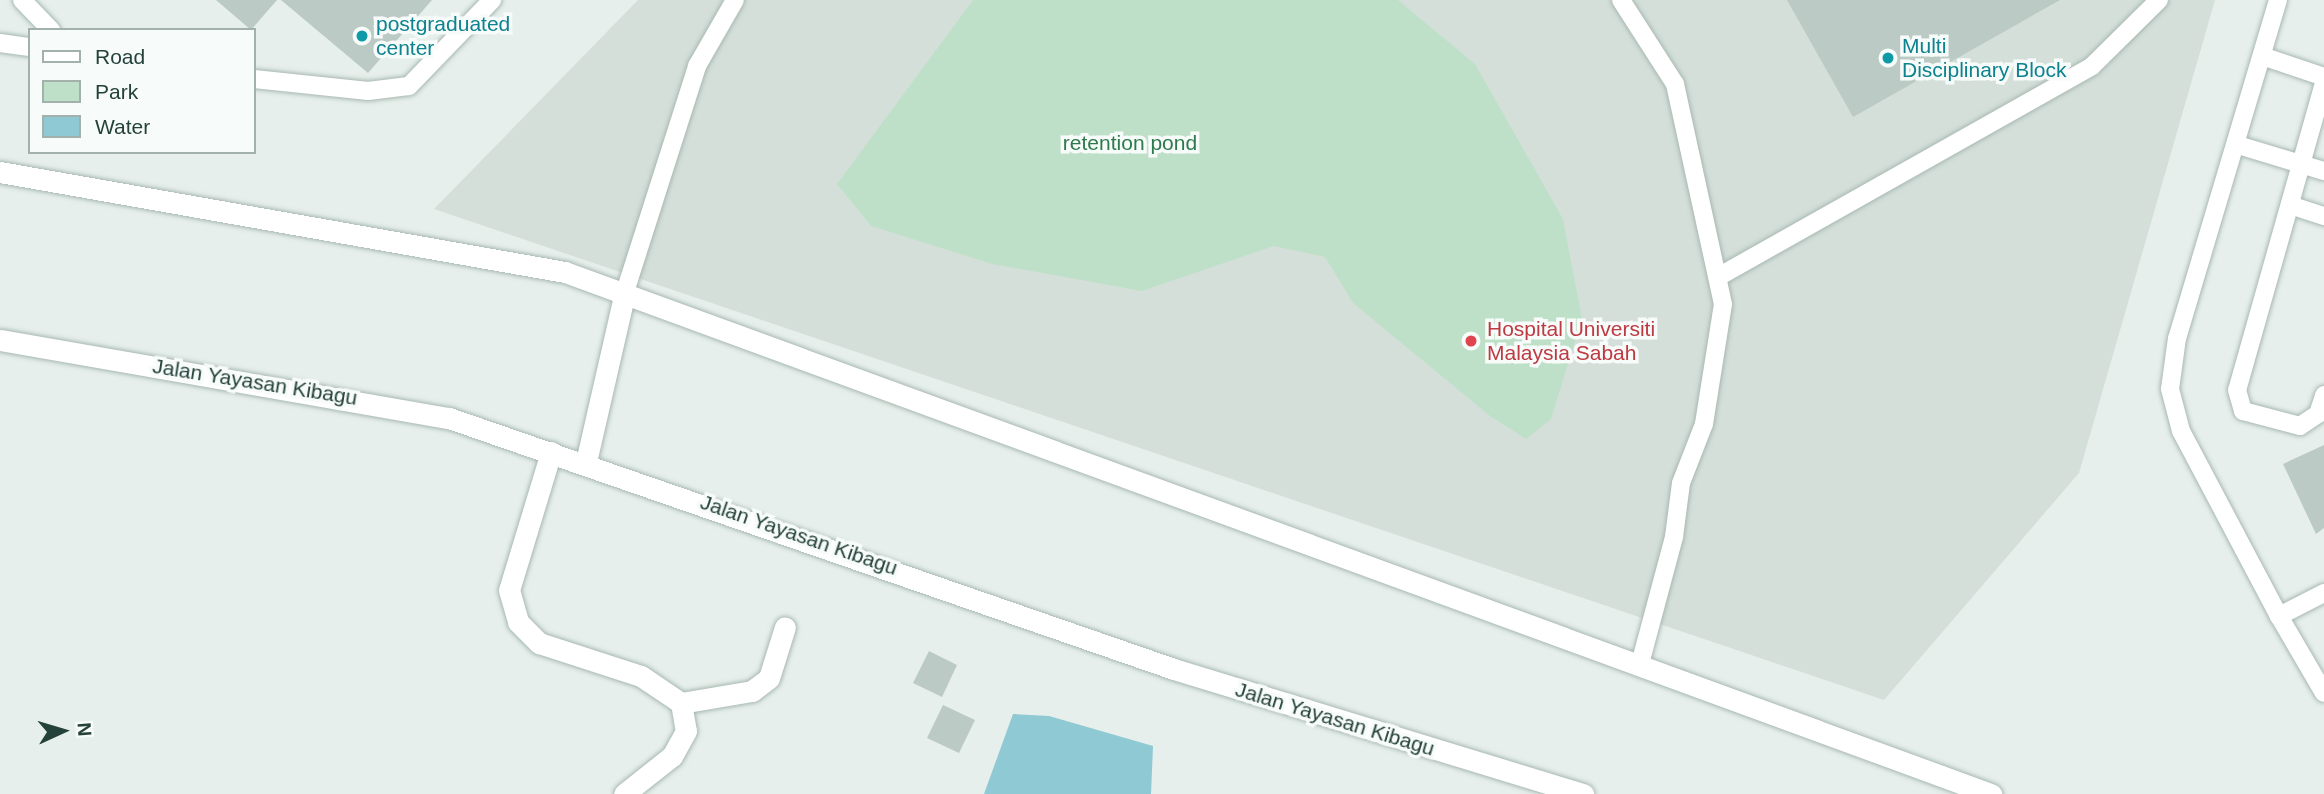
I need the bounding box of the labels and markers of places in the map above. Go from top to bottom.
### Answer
place label: postgraduated center [376,11,510,61]
marker: postgraduated center [354,28,370,44]
place label: Multi Disciplinary Block [1902,33,2067,83]
marker: Multi Disciplinary Block [1880,50,1896,66]
place label: Hospital Universiti Malaysia Sabah [1487,316,1655,366]
marker: Hospital Universiti Malaysia Sabah [1461,331,1481,351]

